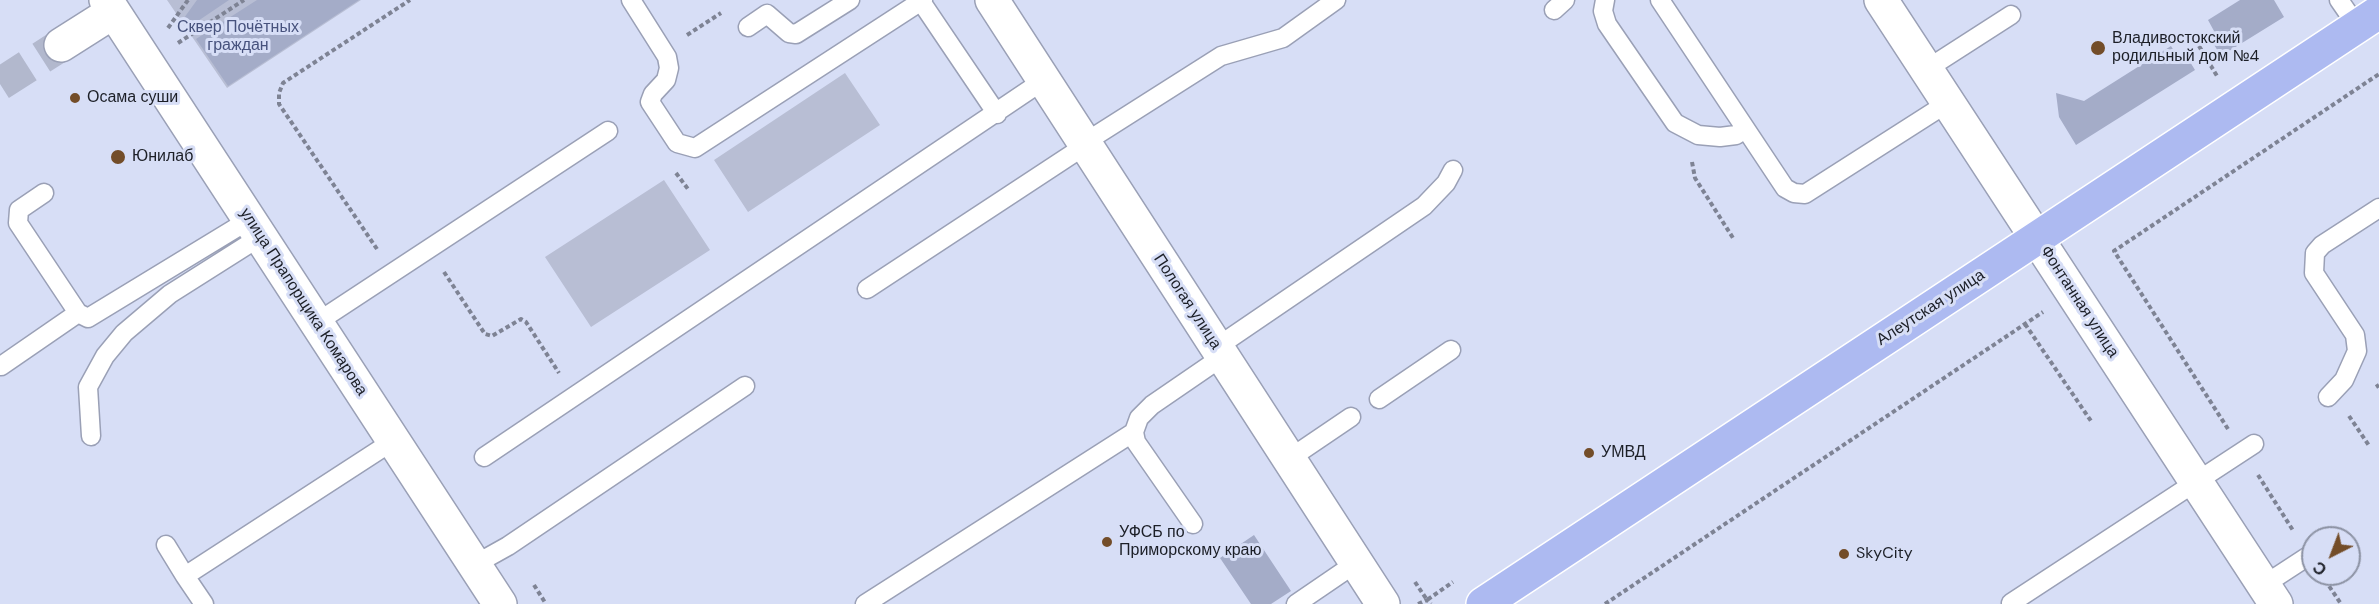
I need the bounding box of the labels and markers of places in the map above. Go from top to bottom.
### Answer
place label: Владивостокский родильный дом №4 [2112,29,2259,67]
marker: Владивостокский родильный дом №4 [2089,39,2107,57]
place label: Осама суши [87,88,178,108]
marker: Осама суши [68,91,82,105]
place label: Юнилаб [132,147,193,167]
marker: Юнилаб [109,148,127,166]
place label: УМВД [1601,443,1646,463]
marker: УМВД [1582,446,1596,460]
place label: УФСБ по Приморскому краю [1119,523,1261,561]
marker: УФСБ по Приморскому краю [1100,535,1114,549]
place label: SkyCity [1856,544,1913,564]
marker: SkyCity [1837,547,1851,561]

